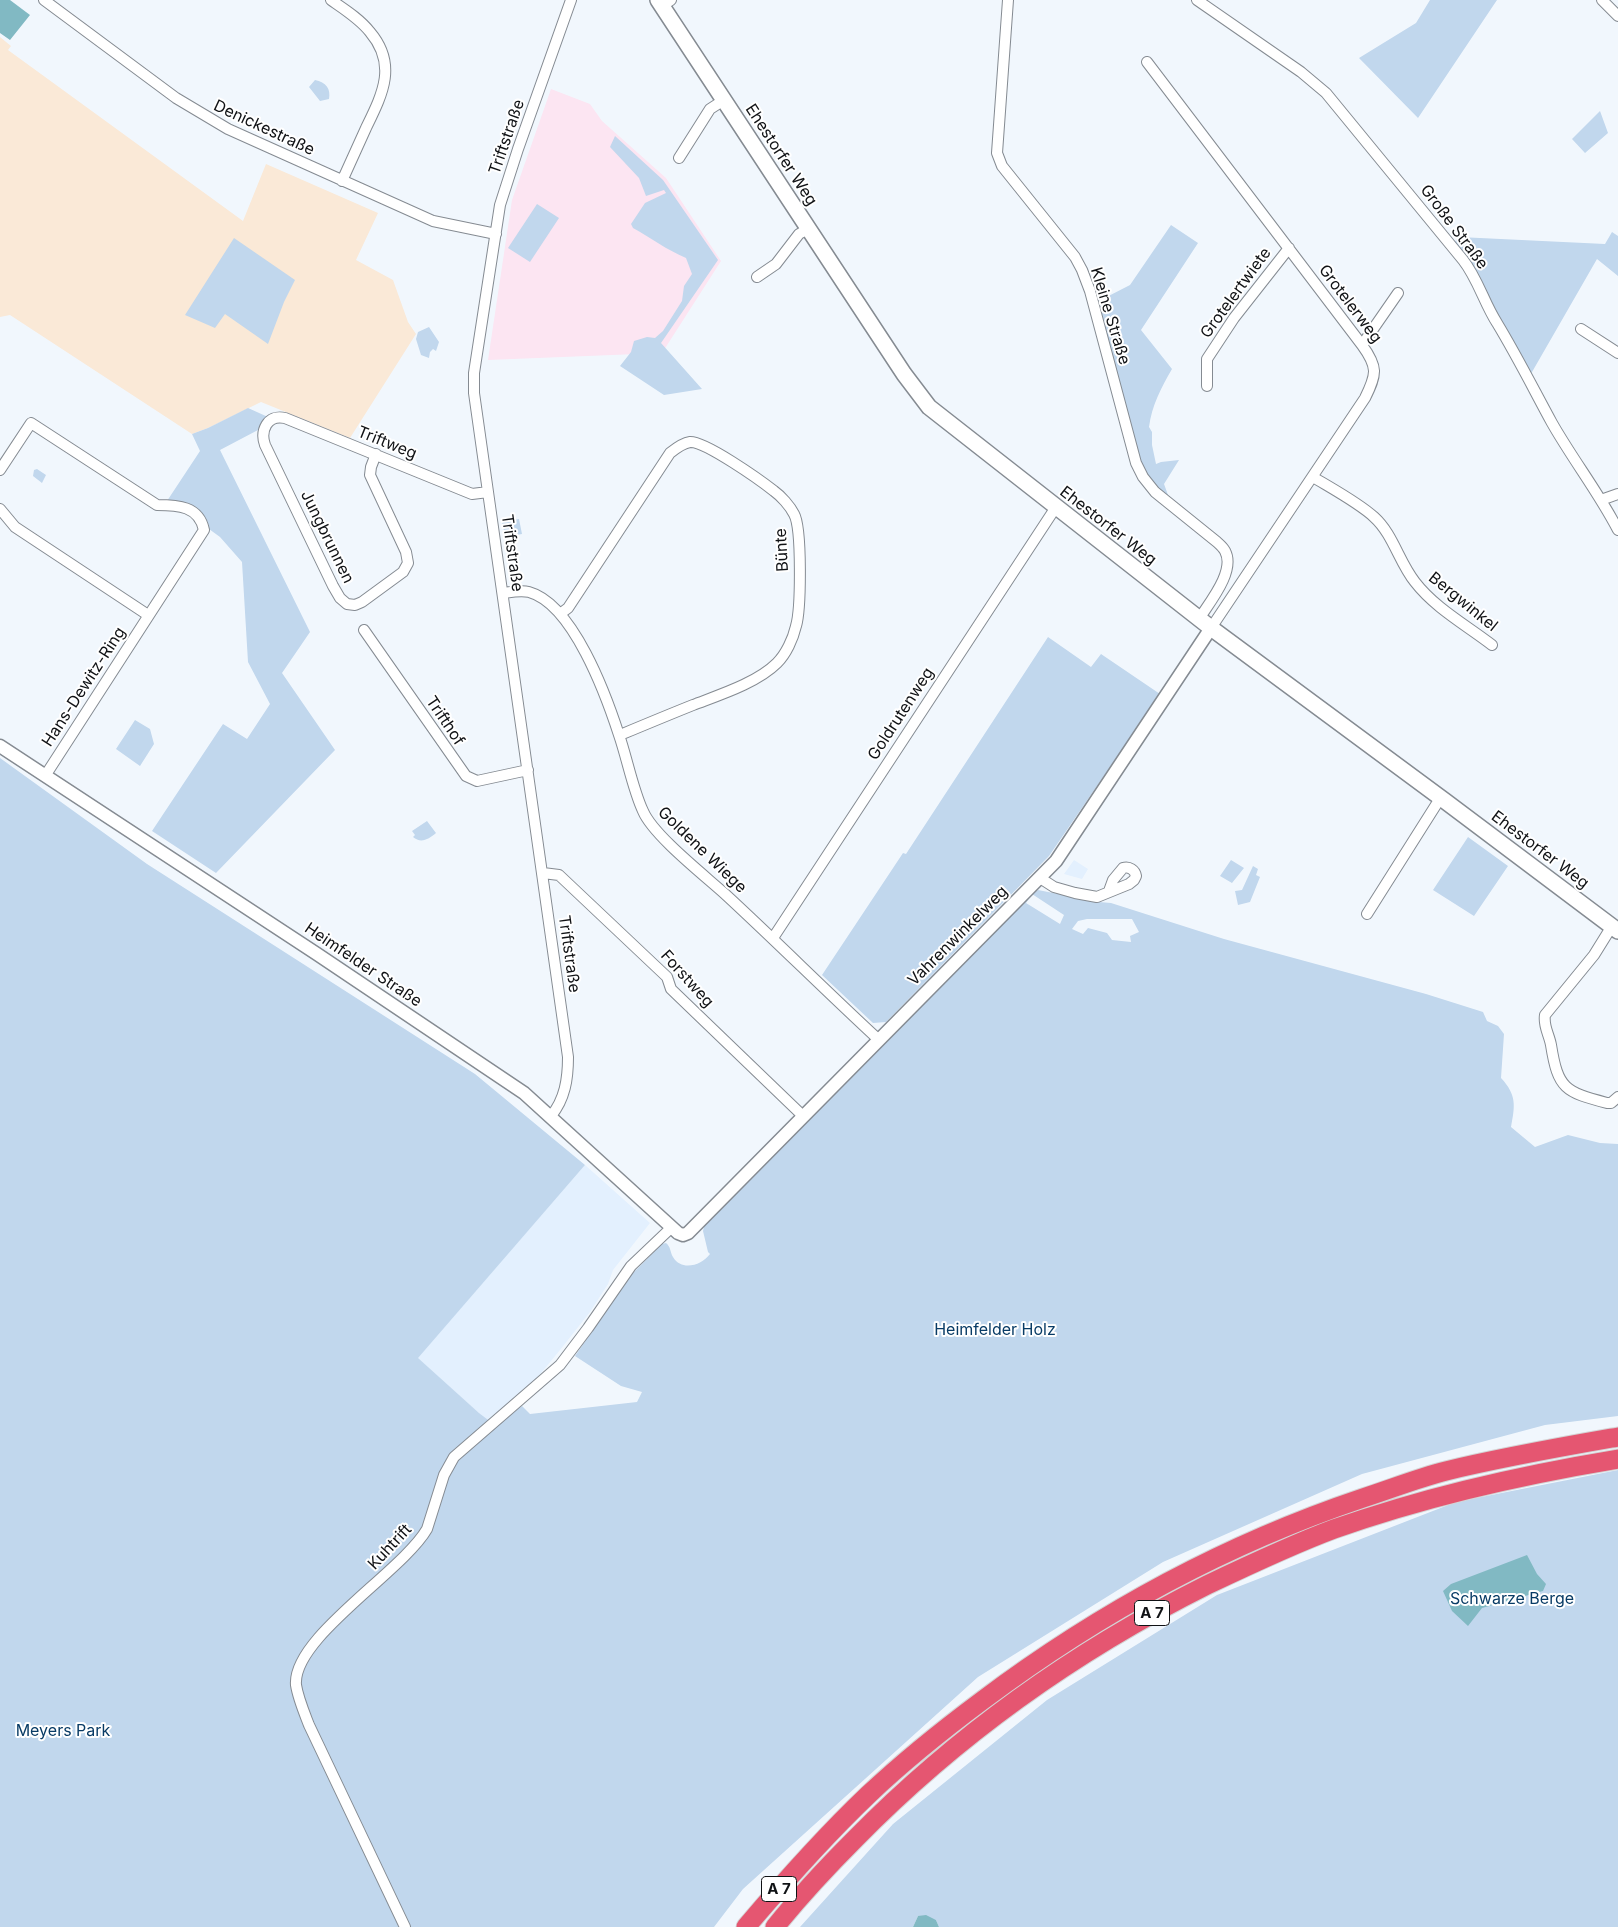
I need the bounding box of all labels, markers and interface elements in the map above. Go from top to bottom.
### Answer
street label: Denickestraße [211,96,317,160]
street label: Triftstraße [485,97,529,177]
street label: Ehestorfer Weg [741,101,821,209]
street label: Große Straße [1416,181,1492,273]
street label: Grotelertwiete [1197,244,1275,342]
street label: Grotelerweg [1314,261,1386,347]
street label: Kleine Straße [1086,265,1134,367]
street label: Triftweg [354,422,420,464]
street label: Ehestorfer Weg [1056,482,1160,570]
street label: Jungbrunnen [296,487,358,587]
street label: Triftstraße [497,513,527,593]
street label: Bünte [771,528,793,572]
street label: Bergwinkel [1425,568,1501,636]
street label: Hans-Dewitz-Ring [38,624,130,750]
street label: Goldrutenweg [864,664,938,764]
street label: Trifthof [422,693,468,749]
street label: Goldene Wiege [654,803,750,897]
street label: Ehestorfer Weg [1487,807,1593,893]
street label: Vahrenwinkelweg [904,882,1012,990]
street label: Triftstraße [554,914,584,994]
street label: Heimfelder Straße [301,919,425,1011]
street label: Forstweg [656,946,718,1012]
park label: Heimfelder Holz [934,1320,1056,1340]
street label: Kuhtrift [364,1520,416,1574]
park label: Schwarze Berge [1450,1589,1574,1609]
road number: A 7 [1134,1600,1170,1626]
park label: Meyers Park [16,1721,110,1741]
road number: A 7 [762,1876,796,1902]

